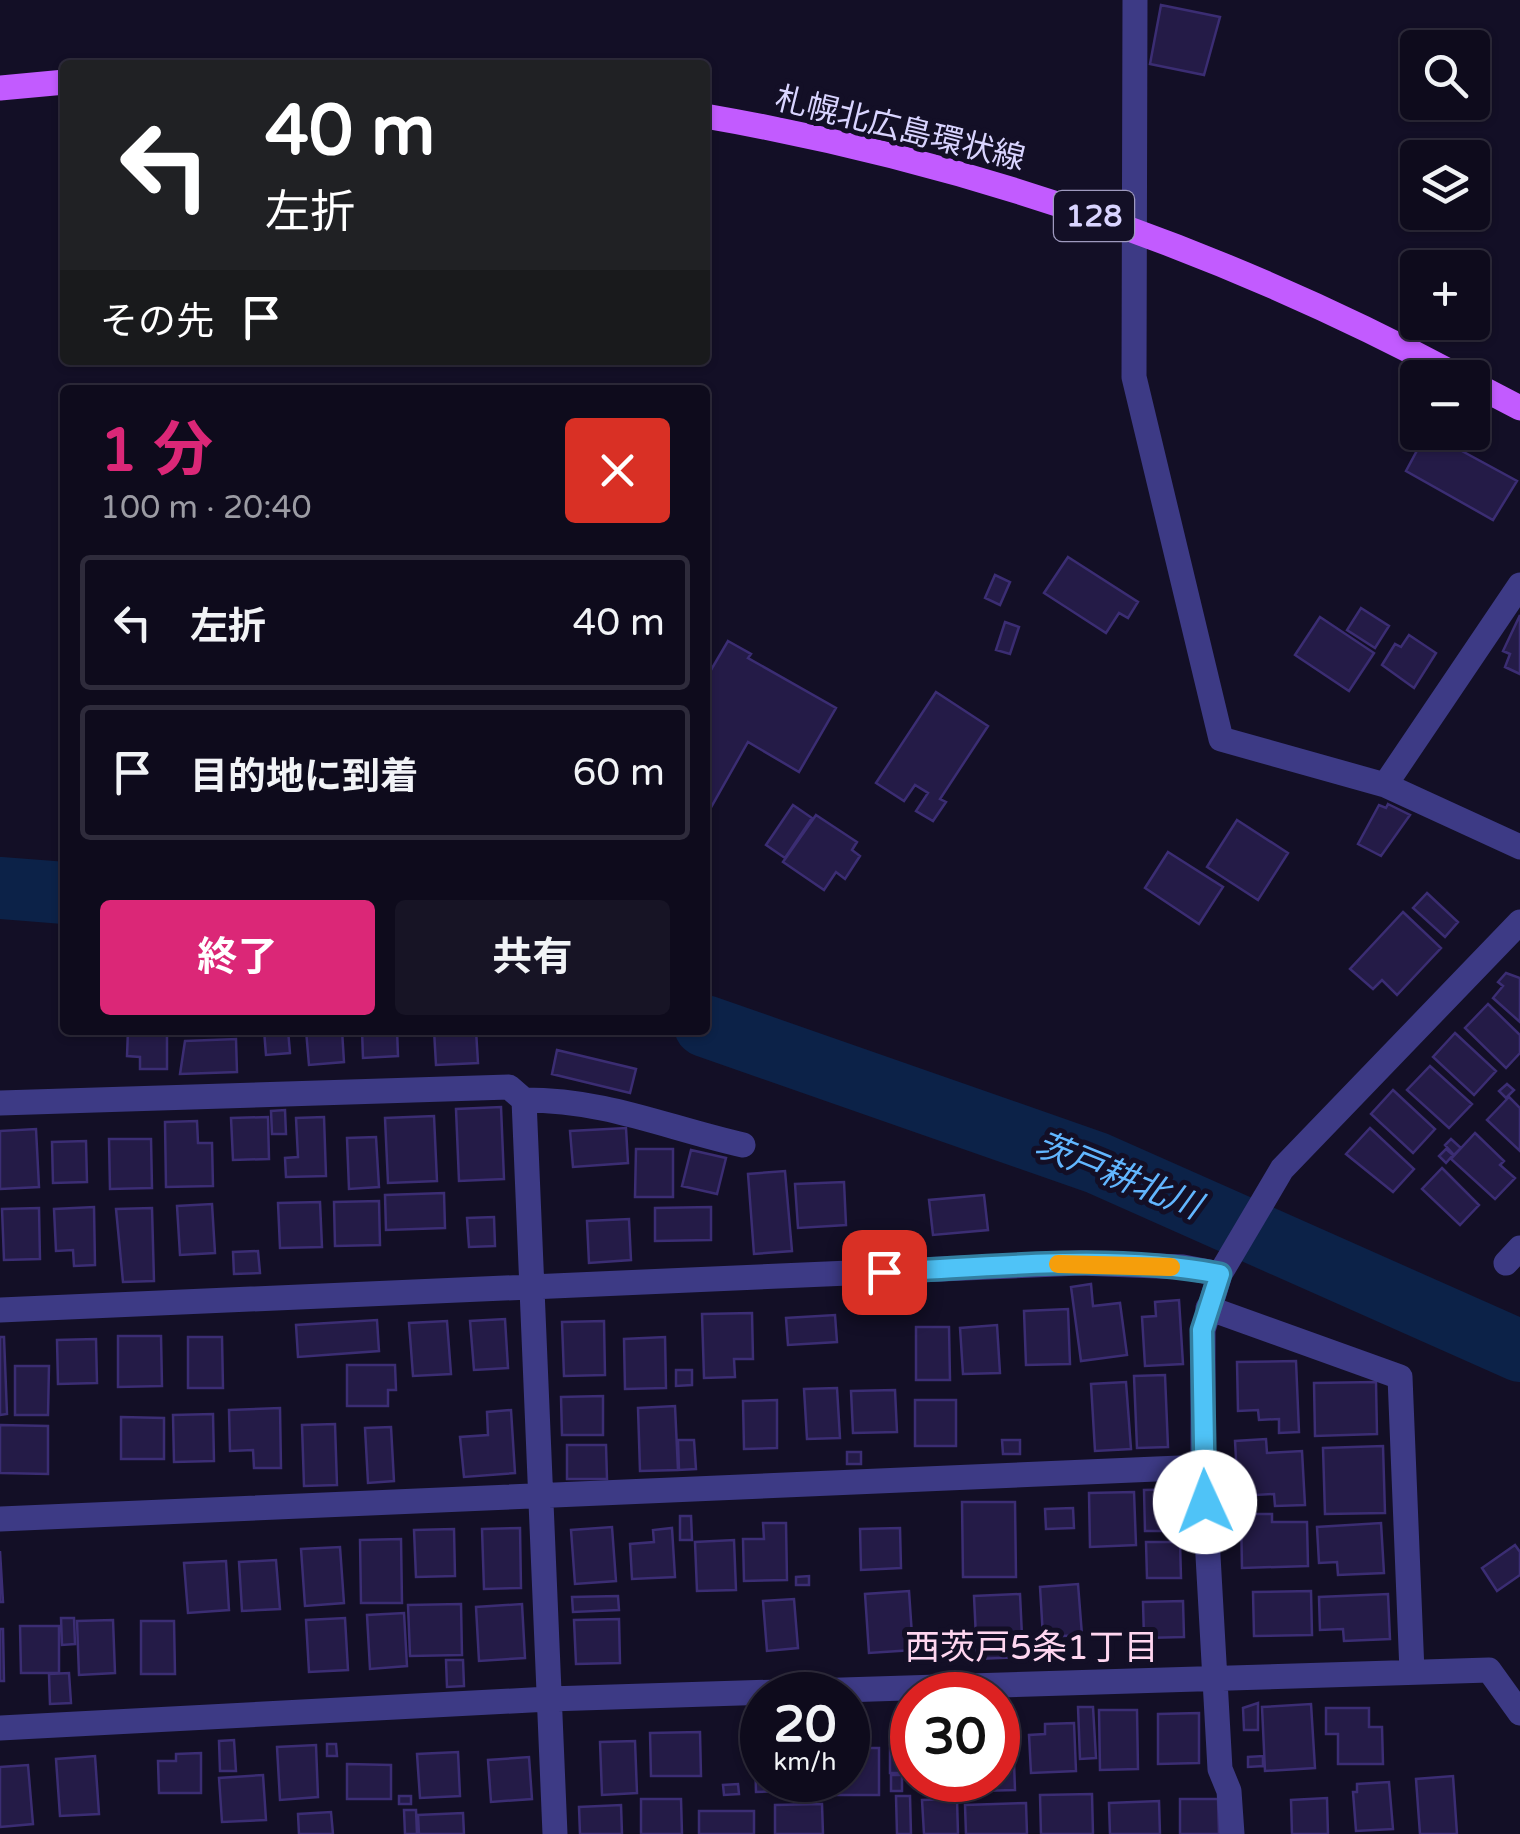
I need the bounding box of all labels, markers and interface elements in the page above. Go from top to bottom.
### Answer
map controls [1400,30,1490,450]
button: search [1400,30,1490,120]
street label: 札幌北広島環状線 [771,80,1029,178]
text: 40 m [265,90,435,174]
icon: left [100,100,230,230]
button: layers [1400,140,1490,230]
text: 左折 [265,186,355,240]
road number: 128 [1054,191,1134,241]
button: + [1400,250,1490,340]
icon: arrive [234,290,289,345]
text: その先 [100,299,214,345]
button: − [1400,360,1490,450]
text: 1 分 [100,415,213,487]
button: close [565,418,670,523]
text: 100 m · 20:40 [100,489,312,527]
icon: left [105,595,160,650]
text: 40 m [573,600,665,646]
text: 左折 [190,604,266,650]
icon: arrive [105,745,160,800]
text: 60 m [573,750,665,796]
text: 目的地に到着 [190,754,418,800]
button: 終了 [100,900,375,1015]
button: 共有 [395,900,670,1015]
water label: 茨戸耕北川 [1029,1124,1211,1230]
pin [842,1230,927,1315]
icon: arrive [857,1245,912,1300]
position arrow [1153,1450,1257,1554]
district label: 西茨戸5条1丁目 [905,1627,1159,1669]
speed limit sign: 30 [890,1672,1020,1802]
text: 20 [774,1695,836,1755]
text: km/h [774,1747,836,1777]

